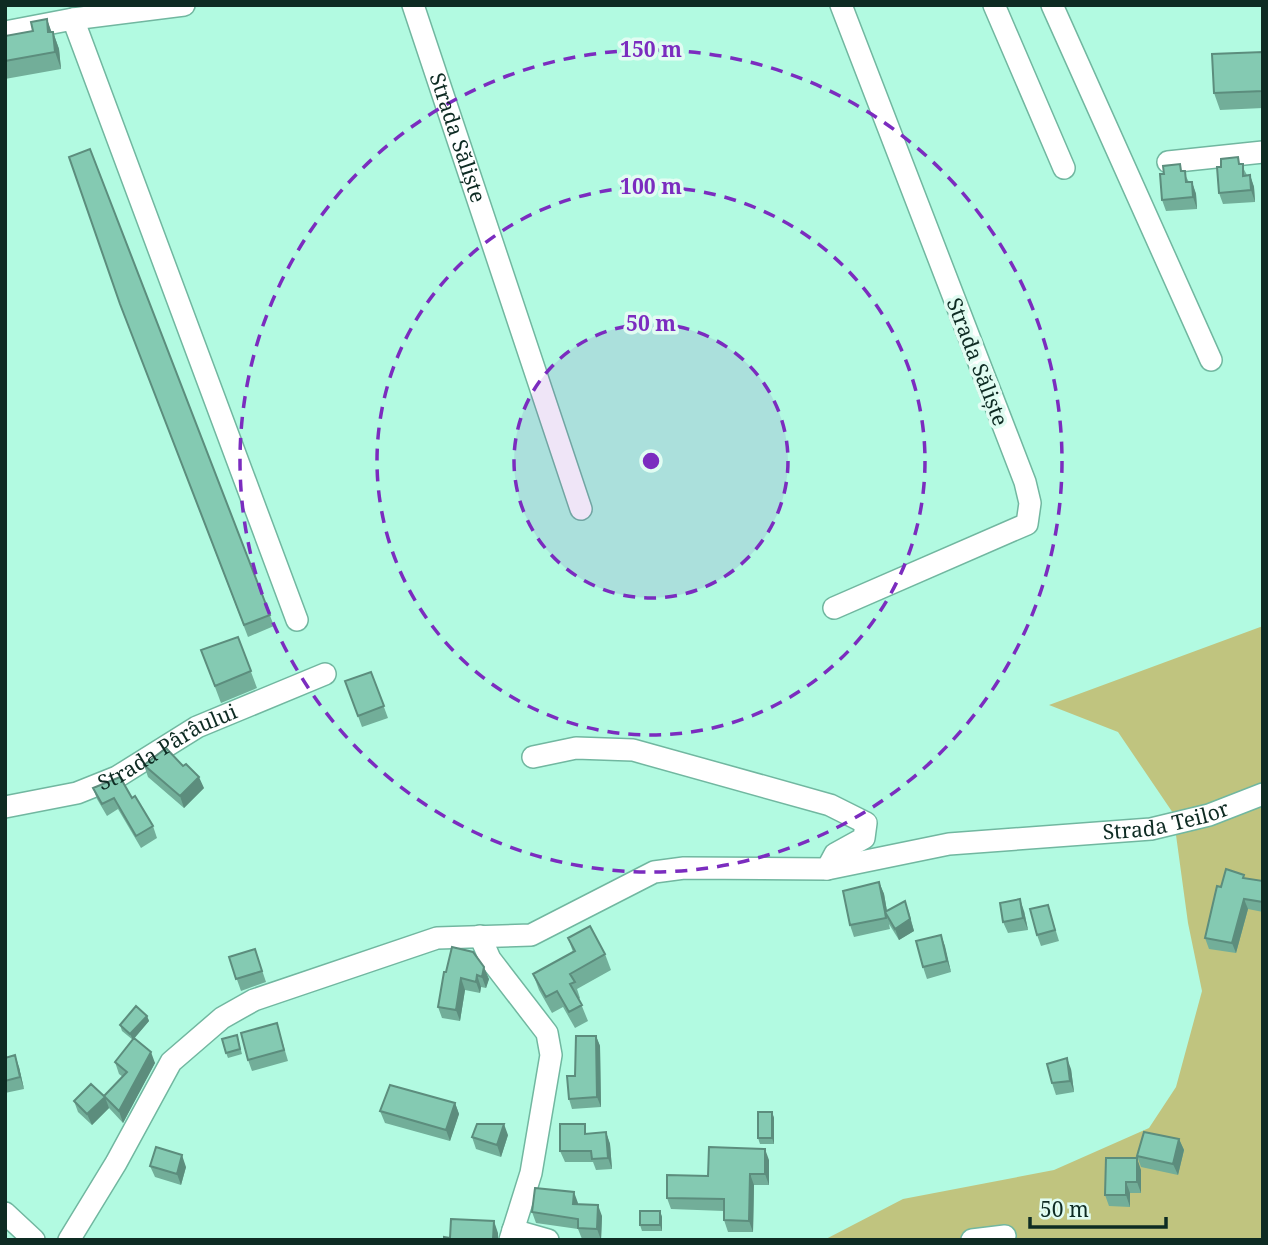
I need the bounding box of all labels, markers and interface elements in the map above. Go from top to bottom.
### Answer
text: 150 m [620,35,682,63]
street label: Strada Săliște [424,69,493,206]
text: 100 m [620,172,682,200]
street label: Strada Săliște [941,294,1015,430]
text: 50 m [626,309,676,337]
centre of rings [639,449,663,473]
street label: Strada Pârâului [93,697,241,796]
street label: Strada Teilor [1102,794,1233,846]
scale bar [1030,1186,1166,1230]
text: 50 m [1040,1195,1089,1223]

